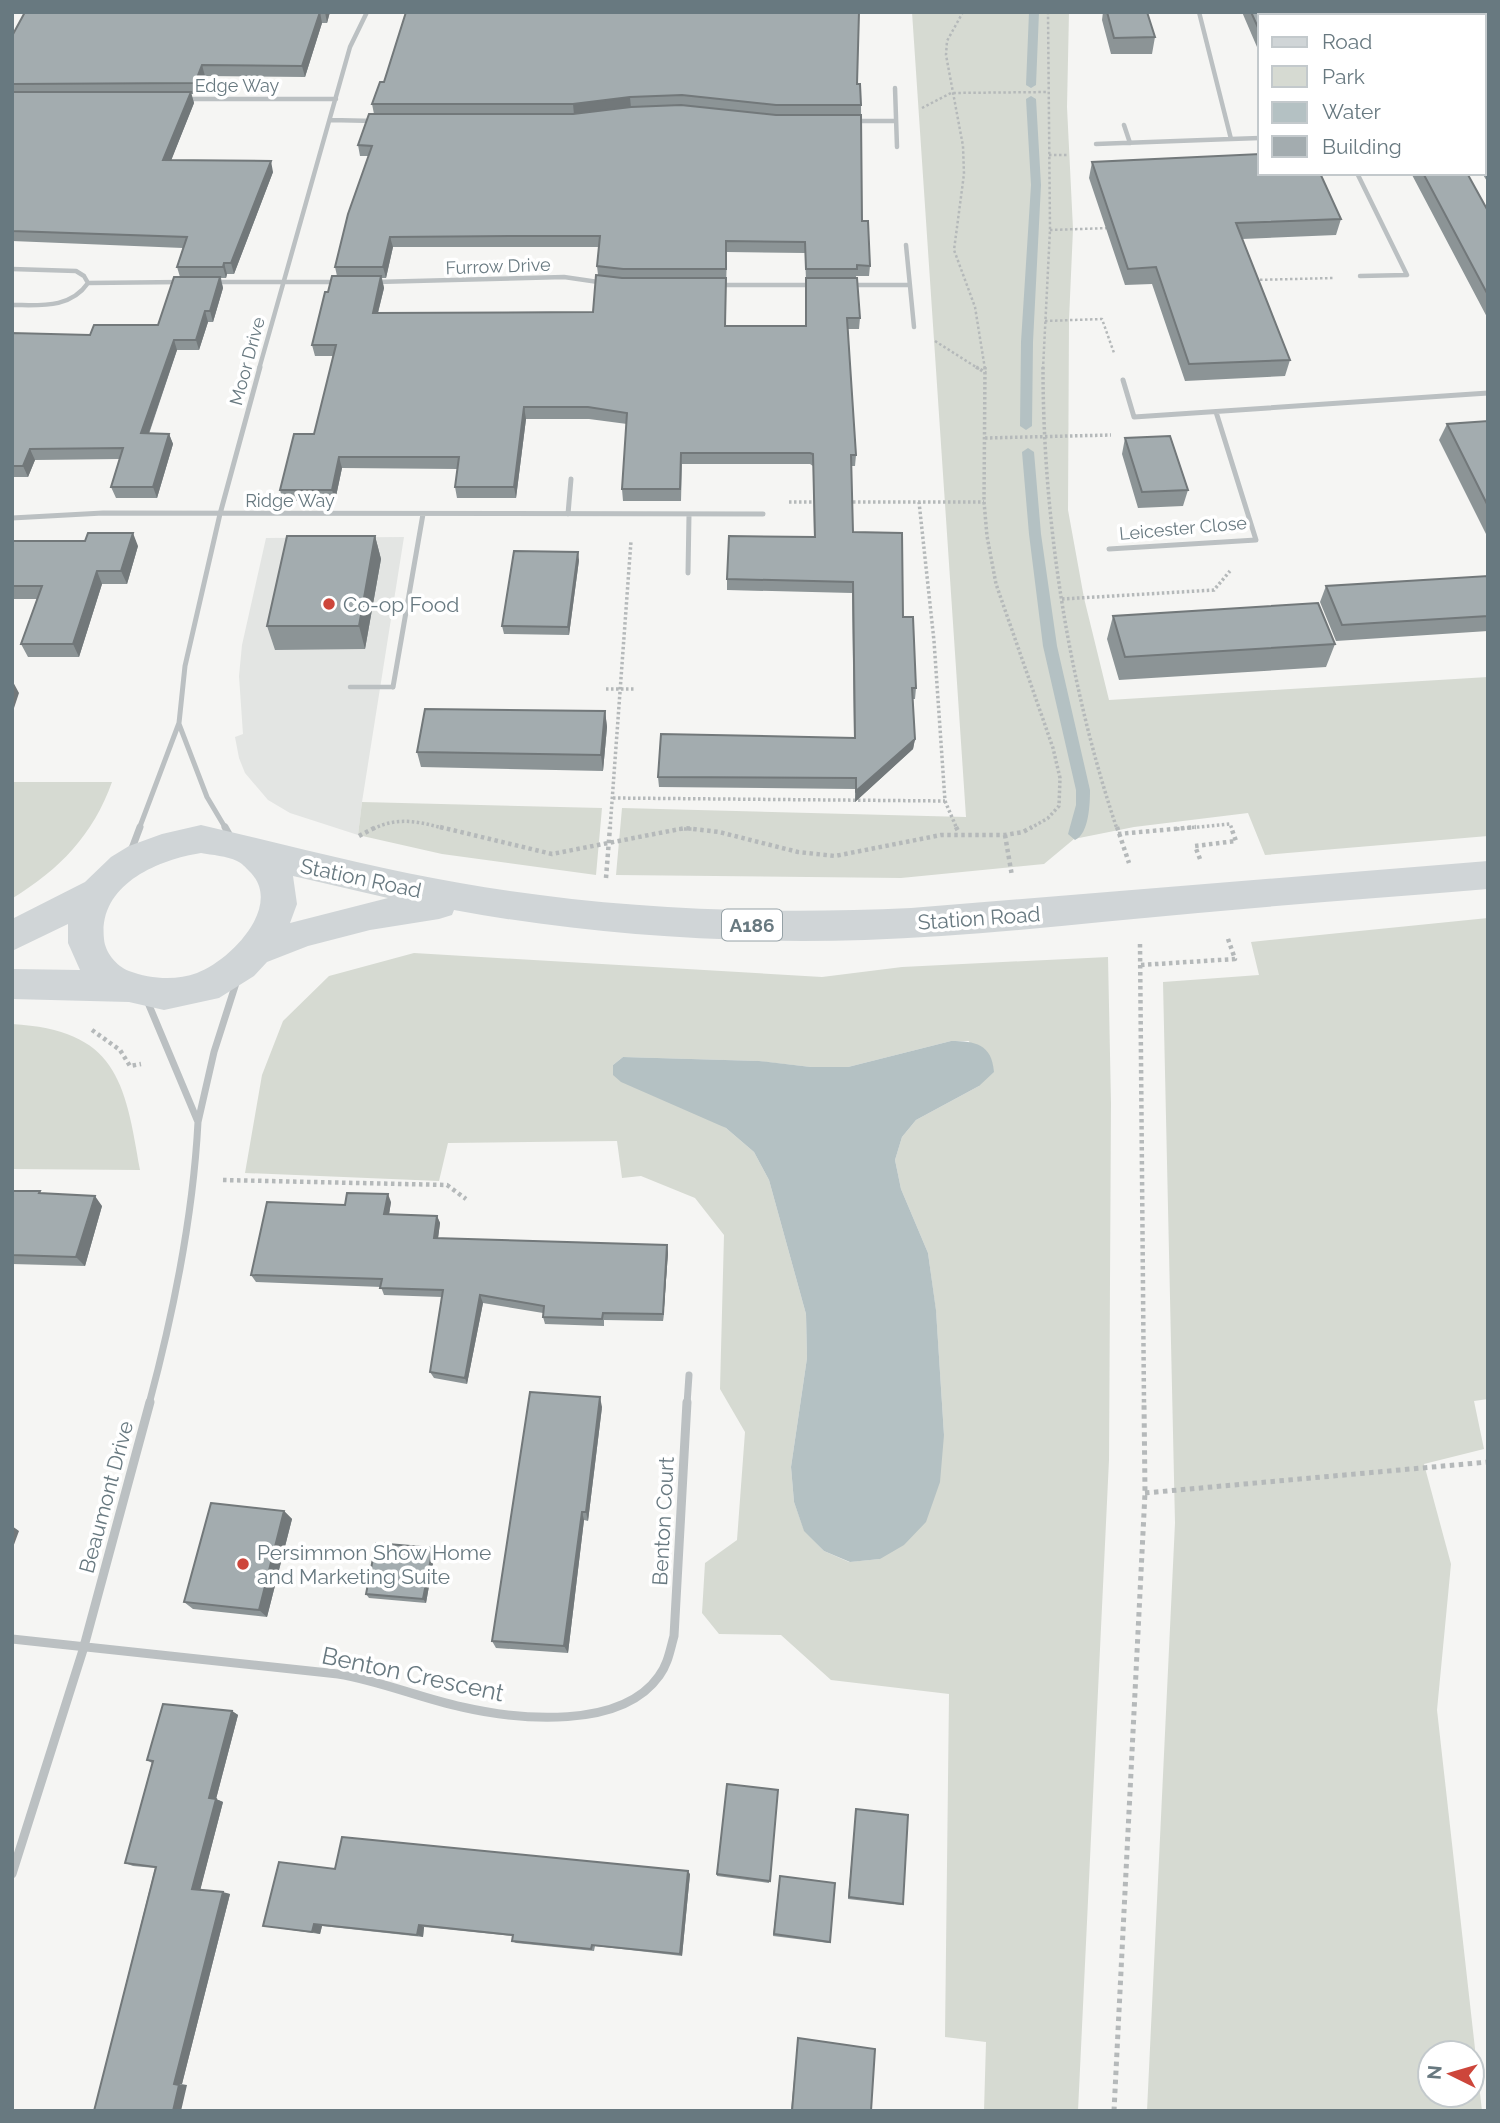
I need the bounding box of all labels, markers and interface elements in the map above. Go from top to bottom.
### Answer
legend [1258,14,1486,175]
text: Road [1322,29,1372,54]
text: Park [1322,64,1365,89]
street label: Edge Way [195,75,280,96]
text: Water [1322,99,1381,124]
text: Building [1322,134,1402,159]
street label: Furrow Drive [445,254,551,278]
street label: Moor Drive [225,314,269,407]
street label: Ridge Way [245,490,335,511]
street label: Leicester Close [1118,512,1248,544]
place label: Co-op Food [343,592,459,617]
marker: Co-op Food [321,596,337,612]
street label: Station Road [298,853,424,903]
street label: Station Road [917,901,1041,935]
road number: A186 [722,909,782,940]
street label: Beaumont Drive [74,1418,138,1576]
street label: Benton Court [647,1456,679,1586]
place label: Persimmon Show Home and Marketing Suite [257,1540,491,1589]
marker: Persimmon Show Home and Marketing Suite [235,1556,251,1572]
street label: Benton Crescent [319,1641,507,1707]
north arrow [1416,2039,1486,2109]
text: N [1422,2064,1446,2081]

